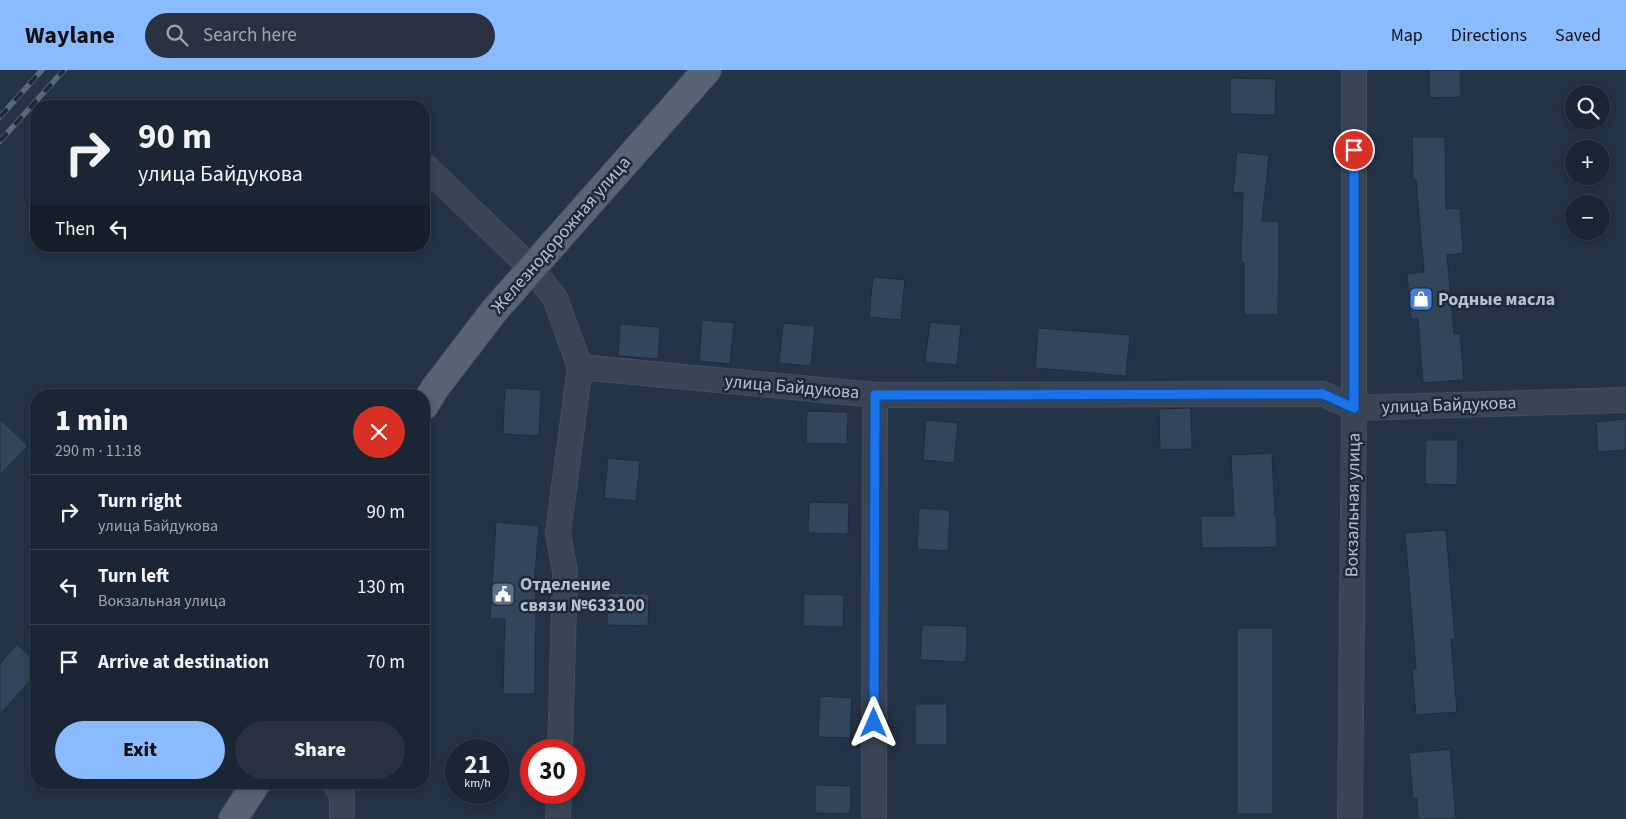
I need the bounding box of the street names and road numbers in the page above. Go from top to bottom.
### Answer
street label: Железнодорожная улица [486,151,636,319]
street label: улица Байдукова [724,369,860,405]
street label: улица Байдукова [1381,390,1517,420]
street label: Вокзальная улица [1339,433,1367,577]

